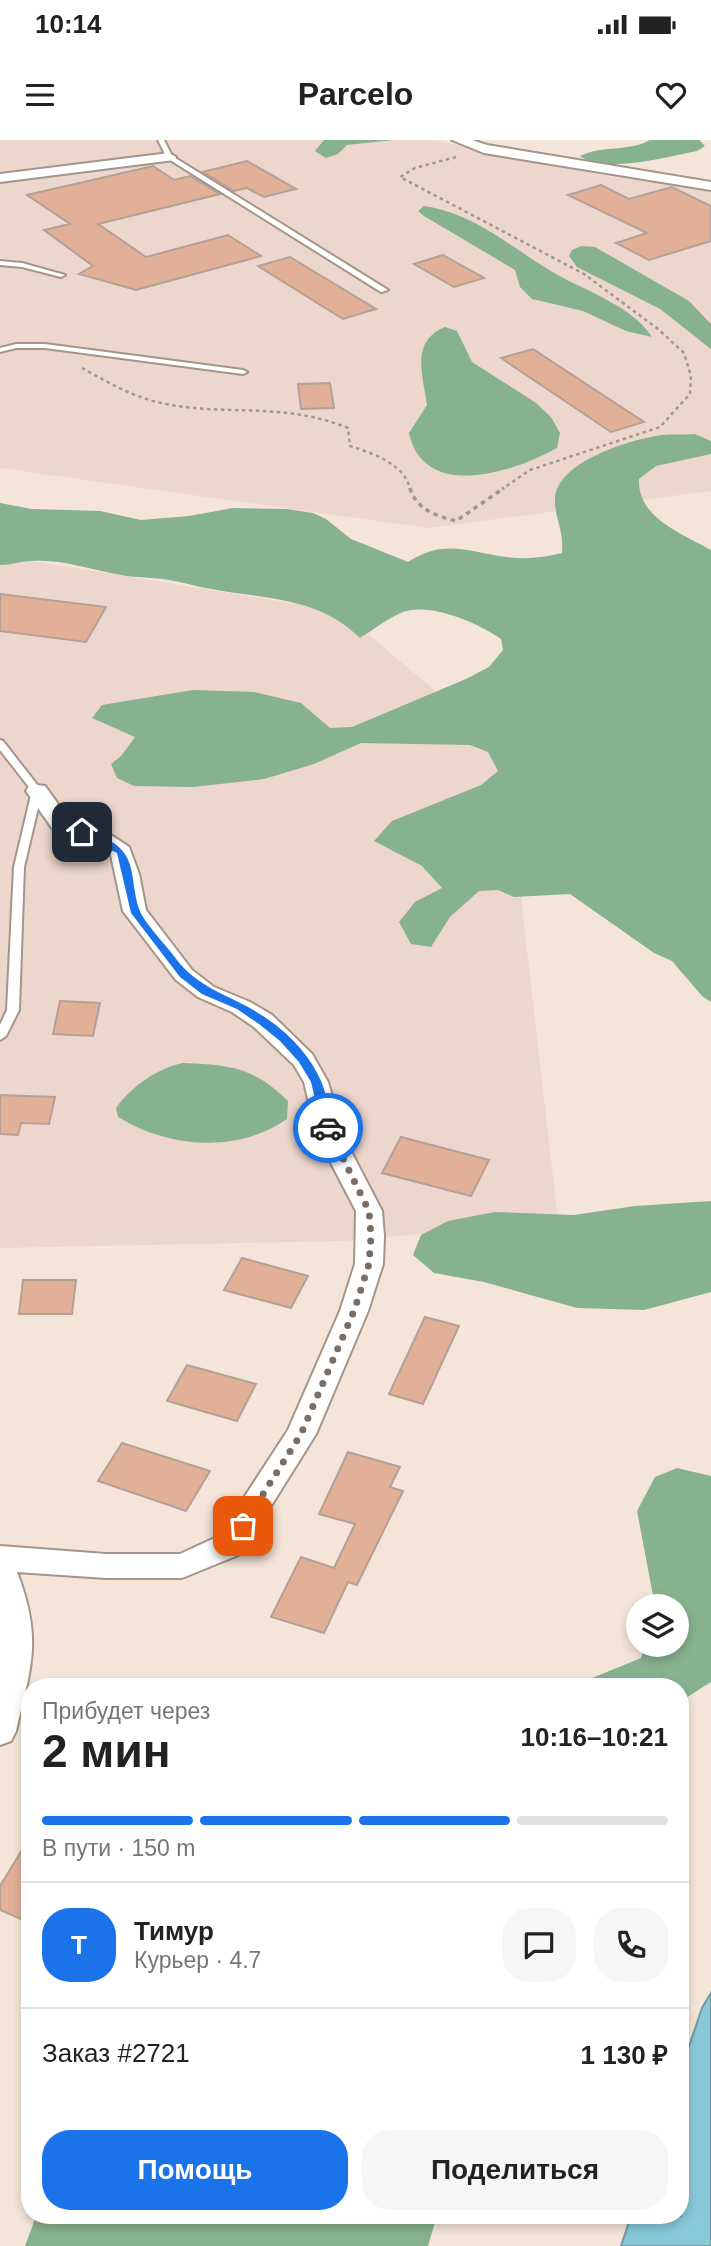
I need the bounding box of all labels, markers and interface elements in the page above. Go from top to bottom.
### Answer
text: 10:14 [35,9,102,39]
icon: menu [21,76,59,114]
text: Parcelo [298,76,413,112]
icon: heart [652,76,690,114]
pin [52,802,112,862]
icon: home [63,813,101,851]
courier [293,1093,363,1163]
icon: car [309,1109,347,1147]
pin [213,1496,273,1556]
icon: bag [224,1507,262,1545]
map controls [626,1594,689,1657]
button: layers [626,1594,689,1657]
text: Прибудет через [42,1698,210,1724]
text: 10:16–10:21 [521,1722,668,1752]
text: 2 мин [42,1725,170,1777]
text: В пути · 150 m [42,1835,195,1861]
button: chat [502,1908,576,1982]
button: phone [594,1908,668,1982]
text: Тимур [134,1916,214,1946]
text: Т [71,1930,87,1960]
text: Курьер · 4.7 [134,1947,261,1973]
text: Заказ #2721 [42,2038,190,2068]
text: 1 130 ₽ [581,2040,668,2070]
button: Помощь [42,2130,348,2210]
button: Поделиться [362,2130,668,2210]

